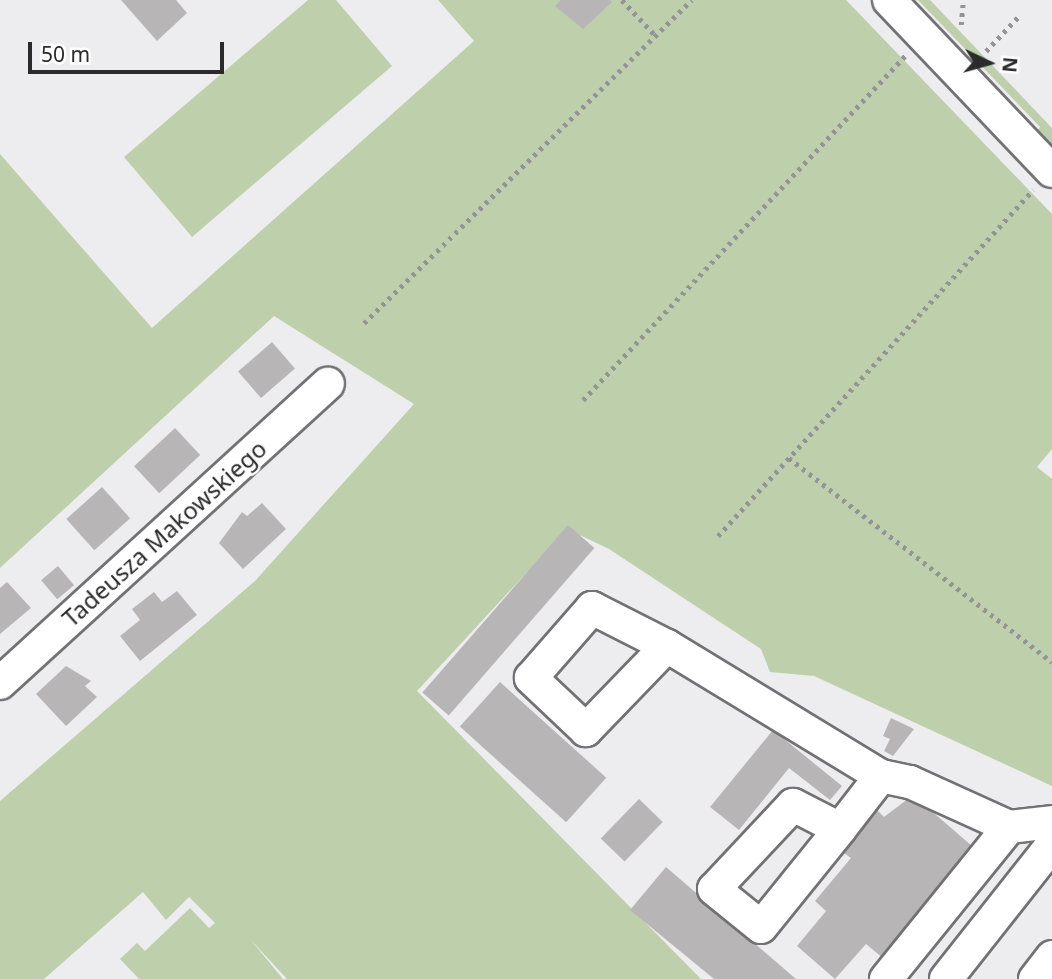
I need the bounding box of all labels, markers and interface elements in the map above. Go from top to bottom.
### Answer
scale bar [32,28,228,72]
north arrow [954,28,1024,98]
text: 50 m [41,40,90,68]
text: N [996,56,1024,74]
street label: Tadeusza Makowskiego [56,434,272,632]

